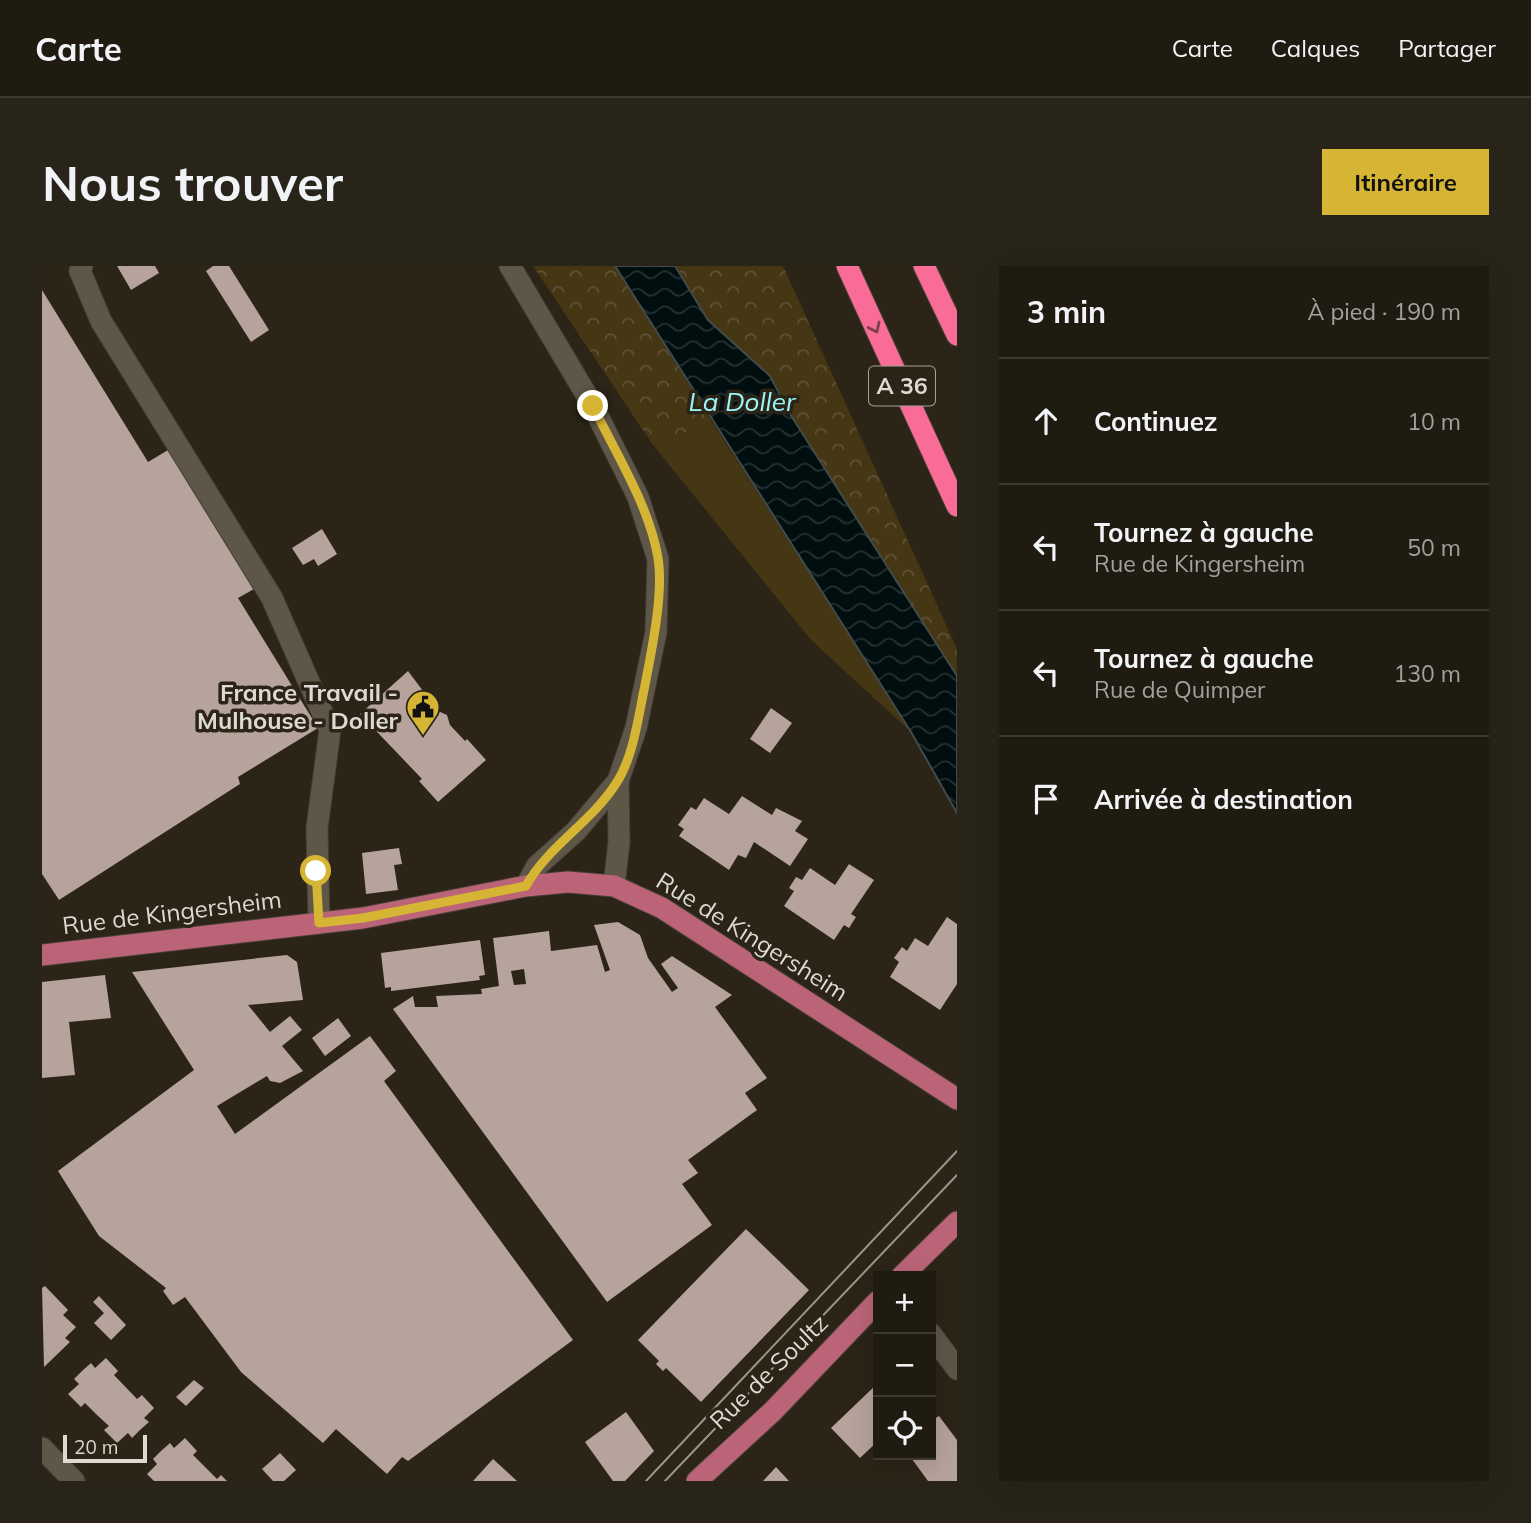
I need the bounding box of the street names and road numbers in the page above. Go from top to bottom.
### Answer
road number: A 36 [869,366,935,406]
street label: Rue de Kingersheim [651,865,854,1007]
street label: Rue de Kingersheim [61,884,283,940]
street label: Rue de Soultz [703,1307,834,1435]

